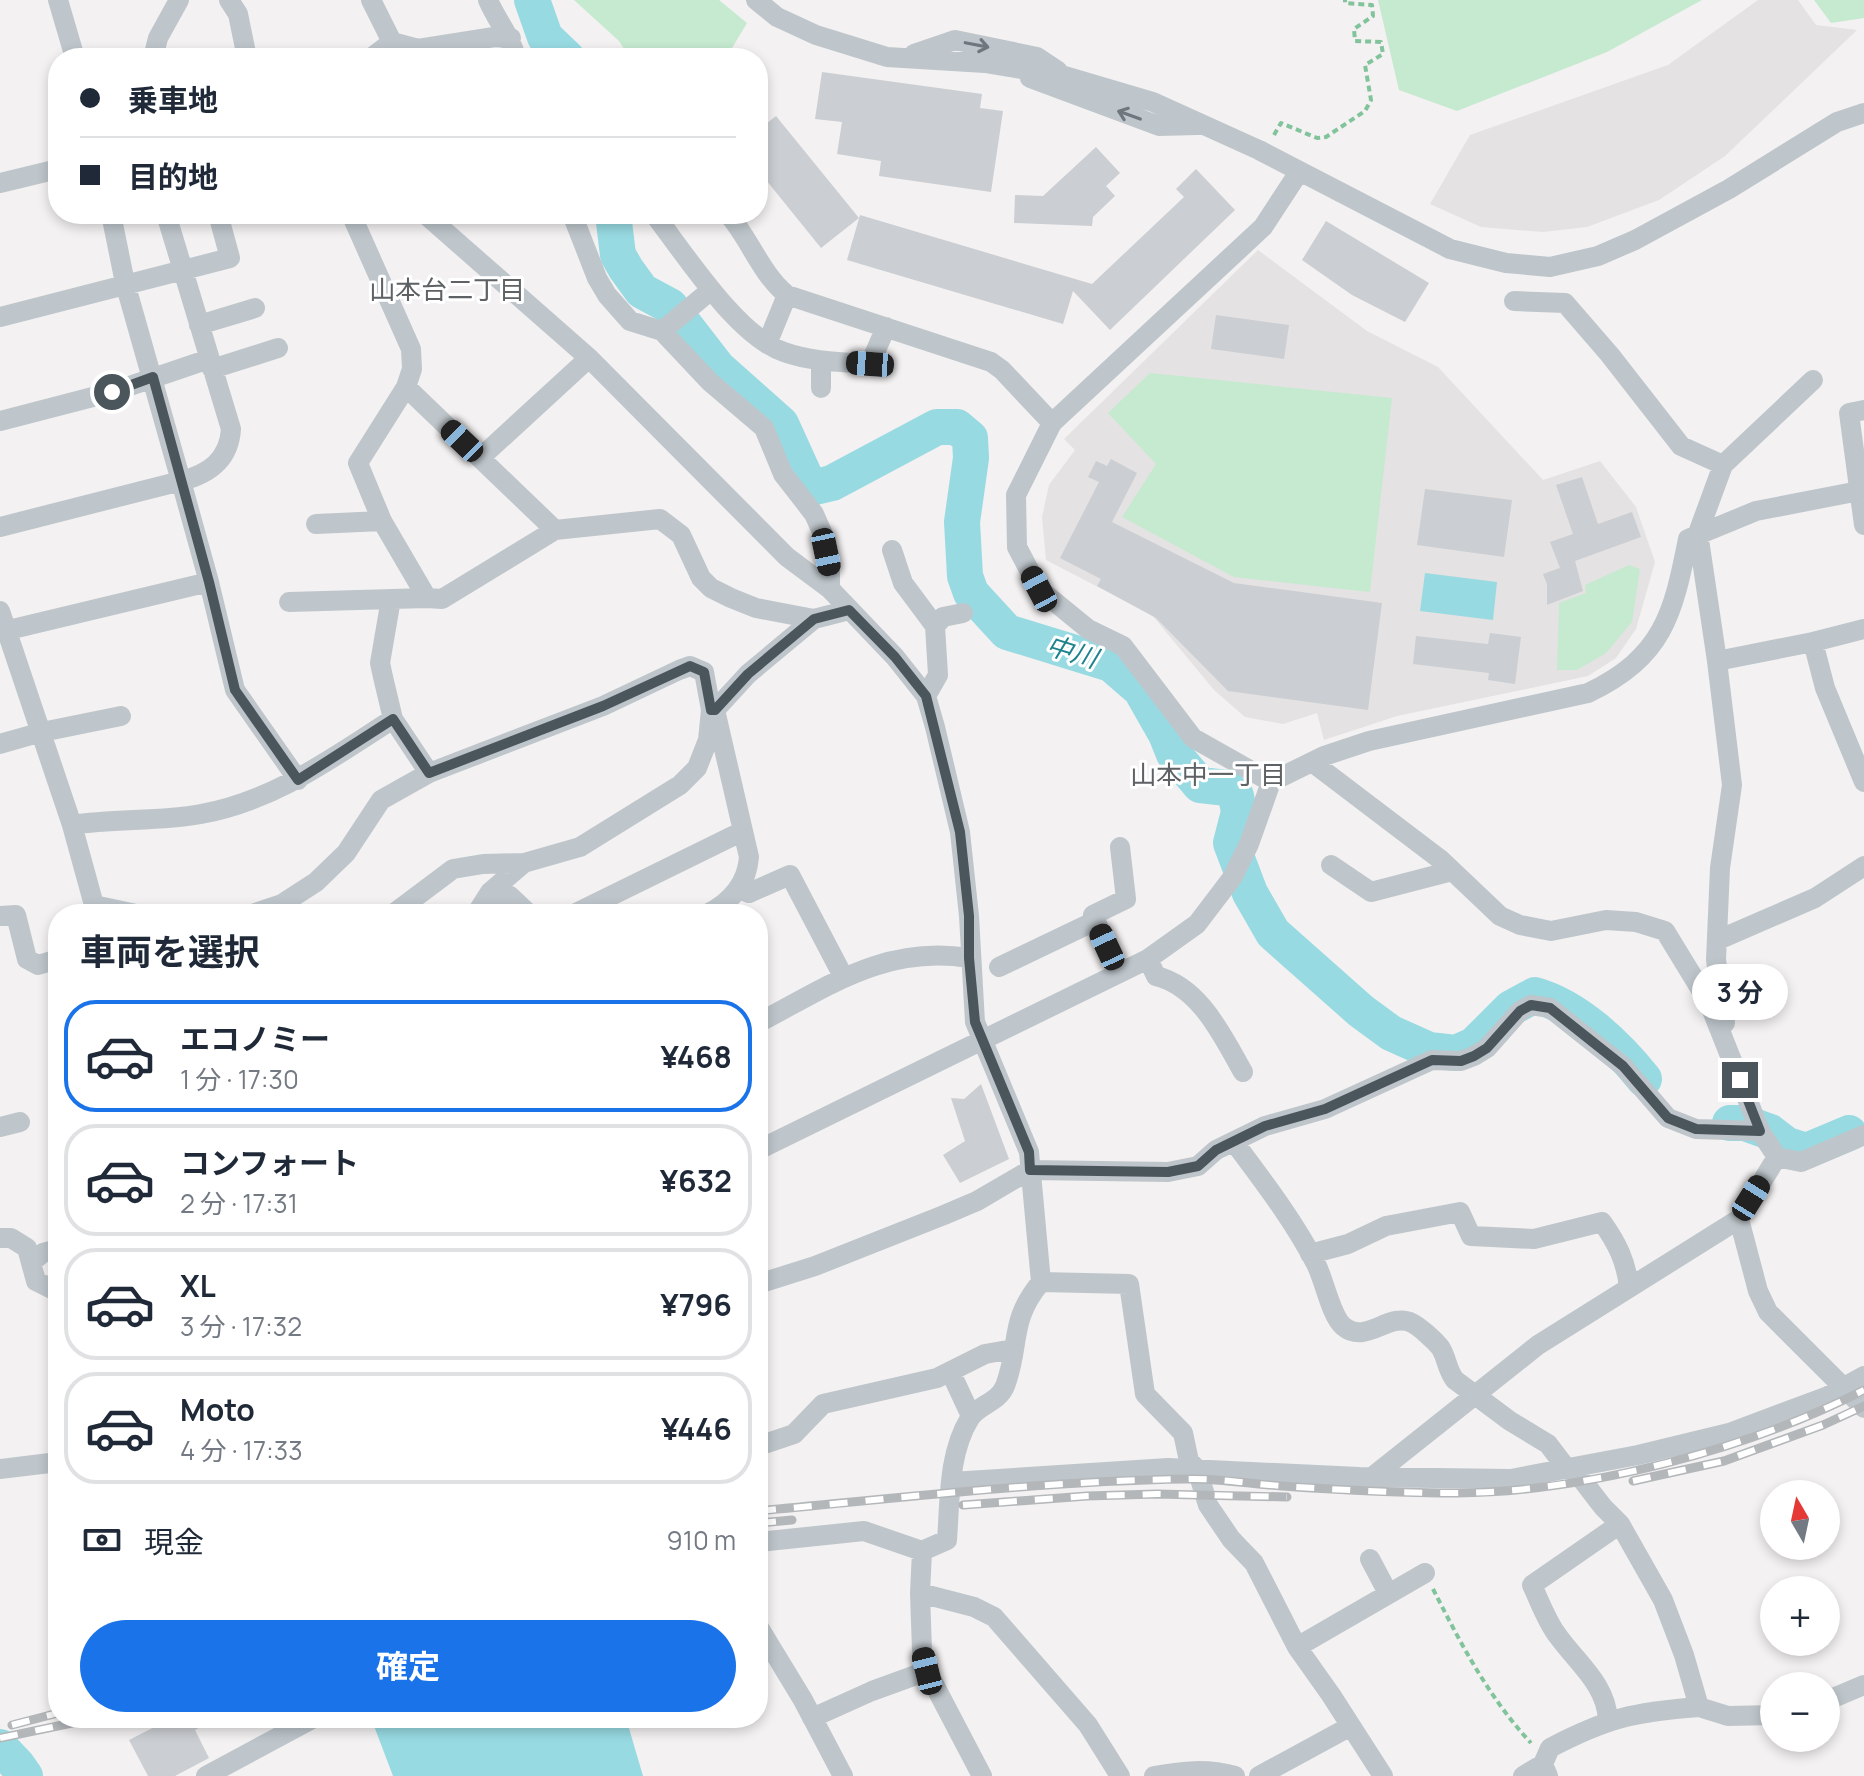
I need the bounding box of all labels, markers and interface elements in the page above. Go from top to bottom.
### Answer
one-way arrow [964,38,989,53]
text: 乗車地 [128,79,218,120]
one-way arrow [1117,107,1142,122]
text: 目的地 [128,156,218,197]
district label: 山本台二丁目 [369,271,525,307]
car [845,350,895,378]
route start [94,374,130,410]
car [436,416,488,466]
car [809,526,843,578]
car [1017,562,1061,616]
water label: 中川 [1042,626,1105,677]
district label: 山本中一丁目 [1130,756,1286,792]
car [1086,920,1128,974]
text: 車両を選択 [80,927,260,976]
callout: 3 分 [1692,964,1788,1020]
text: 3 分 [1717,974,1763,1010]
text: エコノミー [180,1018,330,1059]
icon: car [84,1020,156,1092]
text: ¥468 [660,1036,732,1077]
text: 1 分 · 17:30 [180,1061,299,1097]
route end [1722,1062,1758,1098]
text: コンフォート [180,1142,359,1183]
icon: car [84,1144,156,1216]
text: ¥632 [660,1160,732,1201]
car [1728,1171,1774,1225]
text: 2 分 · 17:31 [180,1185,298,1221]
text: XL [180,1265,216,1306]
icon: car [84,1268,156,1340]
text: ¥796 [660,1284,732,1325]
text: 3 分 · 17:32 [180,1308,302,1344]
text: Moto [180,1389,255,1430]
icon: car [84,1392,156,1464]
text: ¥446 [661,1408,732,1449]
text: 4 分 · 17:33 [180,1432,303,1468]
north arrow [1760,1480,1840,1560]
map controls [1760,1480,1840,1752]
icon: cash [80,1518,124,1562]
text: 現金 [144,1521,204,1562]
text: 910 m [667,1522,736,1558]
button: + [1760,1576,1840,1656]
button: 確定 [80,1620,736,1712]
car [910,1645,944,1697]
button: − [1760,1672,1840,1752]

